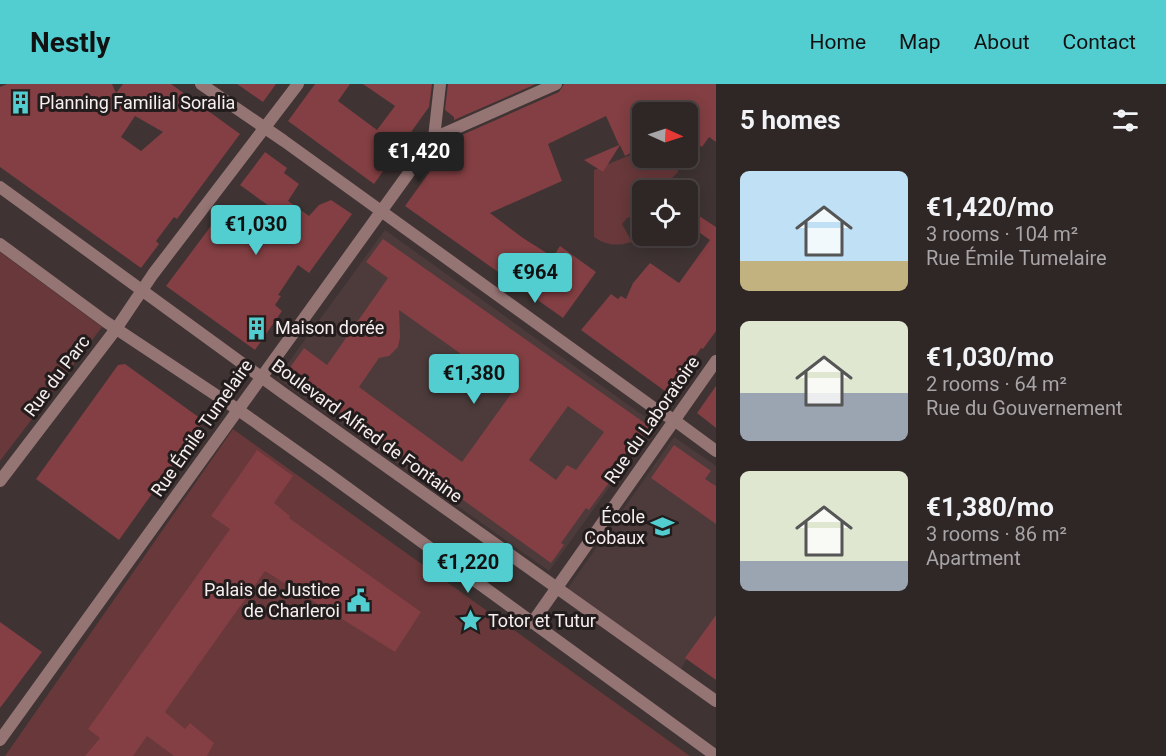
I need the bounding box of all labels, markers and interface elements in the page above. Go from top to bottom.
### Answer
text: Nestly [30,26,110,59]
text: Home [810,30,866,54]
text: Map [899,30,941,54]
text: About [974,30,1030,54]
text: Contact [1063,30,1136,54]
building icon: Planning Familial Soralia [8,90,34,116]
place label: Planning Familial Soralia [39,92,235,113]
north arrow [632,102,698,168]
map controls [632,102,698,246]
icon: filters [1109,104,1142,137]
text: 5 homes [740,105,841,135]
pin: €1,420 [370,132,468,183]
text: €1,420 [388,139,450,163]
button: locate [632,180,698,246]
text: €1,420/mo [926,192,1054,222]
icon: home [788,195,860,267]
pin: €1,030 [207,205,305,256]
text: €1,030 [225,212,287,236]
text: 3 rooms · 104 m² [926,222,1078,246]
text: Rue Émile Tumelaire [926,246,1107,270]
pin: €964 [499,253,571,304]
text: €964 [512,260,558,284]
building icon: Maison dorée [244,315,270,341]
place label: Maison dorée [275,317,384,338]
street label: Rue du Parc [19,331,94,420]
text: €1,030/mo [926,342,1054,372]
icon: home [788,345,860,417]
street label: Rue du Laboratoire [600,352,703,487]
street label: Boulevard Alfred de Fontaine [268,354,467,507]
pin: €1,380 [425,354,523,405]
street label: Rue Émile Tumelaire [146,355,257,500]
text: €1,380 [443,361,505,385]
text: 2 rooms · 64 m² [926,372,1067,396]
text: Rue du Gouvernement [926,396,1123,420]
text: €1,380/mo [926,492,1054,522]
icon: home [788,495,860,567]
place label: École Cobaux [584,506,645,548]
school or university icon: École Cobaux [650,514,676,540]
text: 3 rooms · 86 m² [926,522,1067,546]
pin: €1,220 [419,543,517,594]
text: Apartment [926,546,1021,570]
text: €1,220 [437,550,499,574]
place label: Palais de Justice de Charleroi [204,579,340,621]
public building icon: Palais de Justice de Charleroi [345,587,371,613]
place icon: Totor et Tutur [457,608,483,634]
place label: Totor et Tutur [488,610,596,631]

